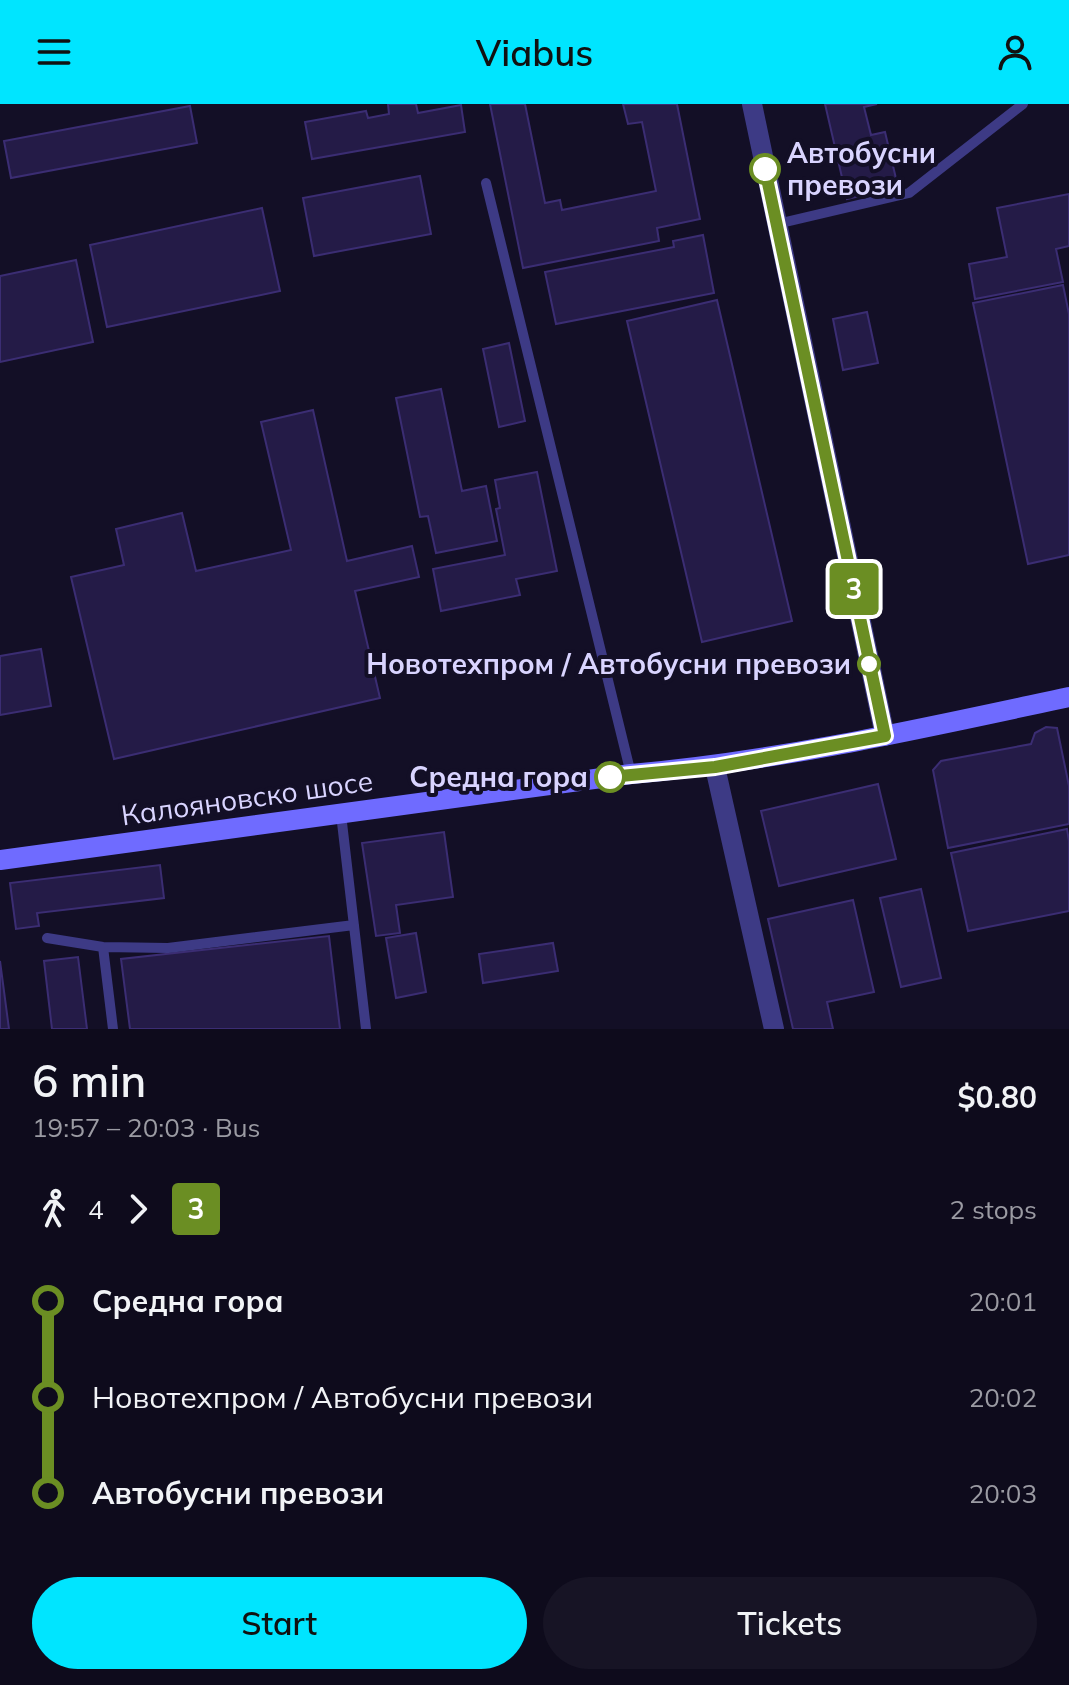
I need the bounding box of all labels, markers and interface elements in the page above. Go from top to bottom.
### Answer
icon: menu [32,30,76,74]
text: Viabus [476,30,593,75]
icon: person [993,30,1037,74]
place label: Автобусни превози [787,135,936,202]
marker: Автобусни превози [750,154,780,184]
line badge: 3 [828,563,880,615]
text: 3 [846,571,862,606]
place label: Новотехпром / Автобусни превози [366,646,851,681]
marker: Новотехпром / Автобусни превози [858,653,880,675]
place label: Средна гора [409,759,588,794]
marker: Средна гора [595,762,625,792]
street label: Калояновско шосе [119,763,375,832]
text: 6 min [32,1053,146,1108]
text: $0.80 [958,1078,1037,1116]
text: 19:57 – 20:03 · Bus [32,1111,261,1144]
icon: walk [32,1187,76,1231]
icon: forward [116,1187,160,1231]
text: 3 [188,1191,204,1226]
text: 4 [88,1193,104,1226]
text: 2 stops [950,1193,1037,1226]
text: Средна гора [92,1282,283,1320]
text: 20:01 [969,1285,1037,1318]
text: Новотехпром / Автобусни превози [92,1378,593,1416]
text: 20:02 [969,1381,1037,1414]
text: Автобусни превози [92,1474,384,1512]
text: 20:03 [969,1477,1037,1510]
button: Start [32,1577,527,1669]
button: Tickets [543,1577,1037,1669]

